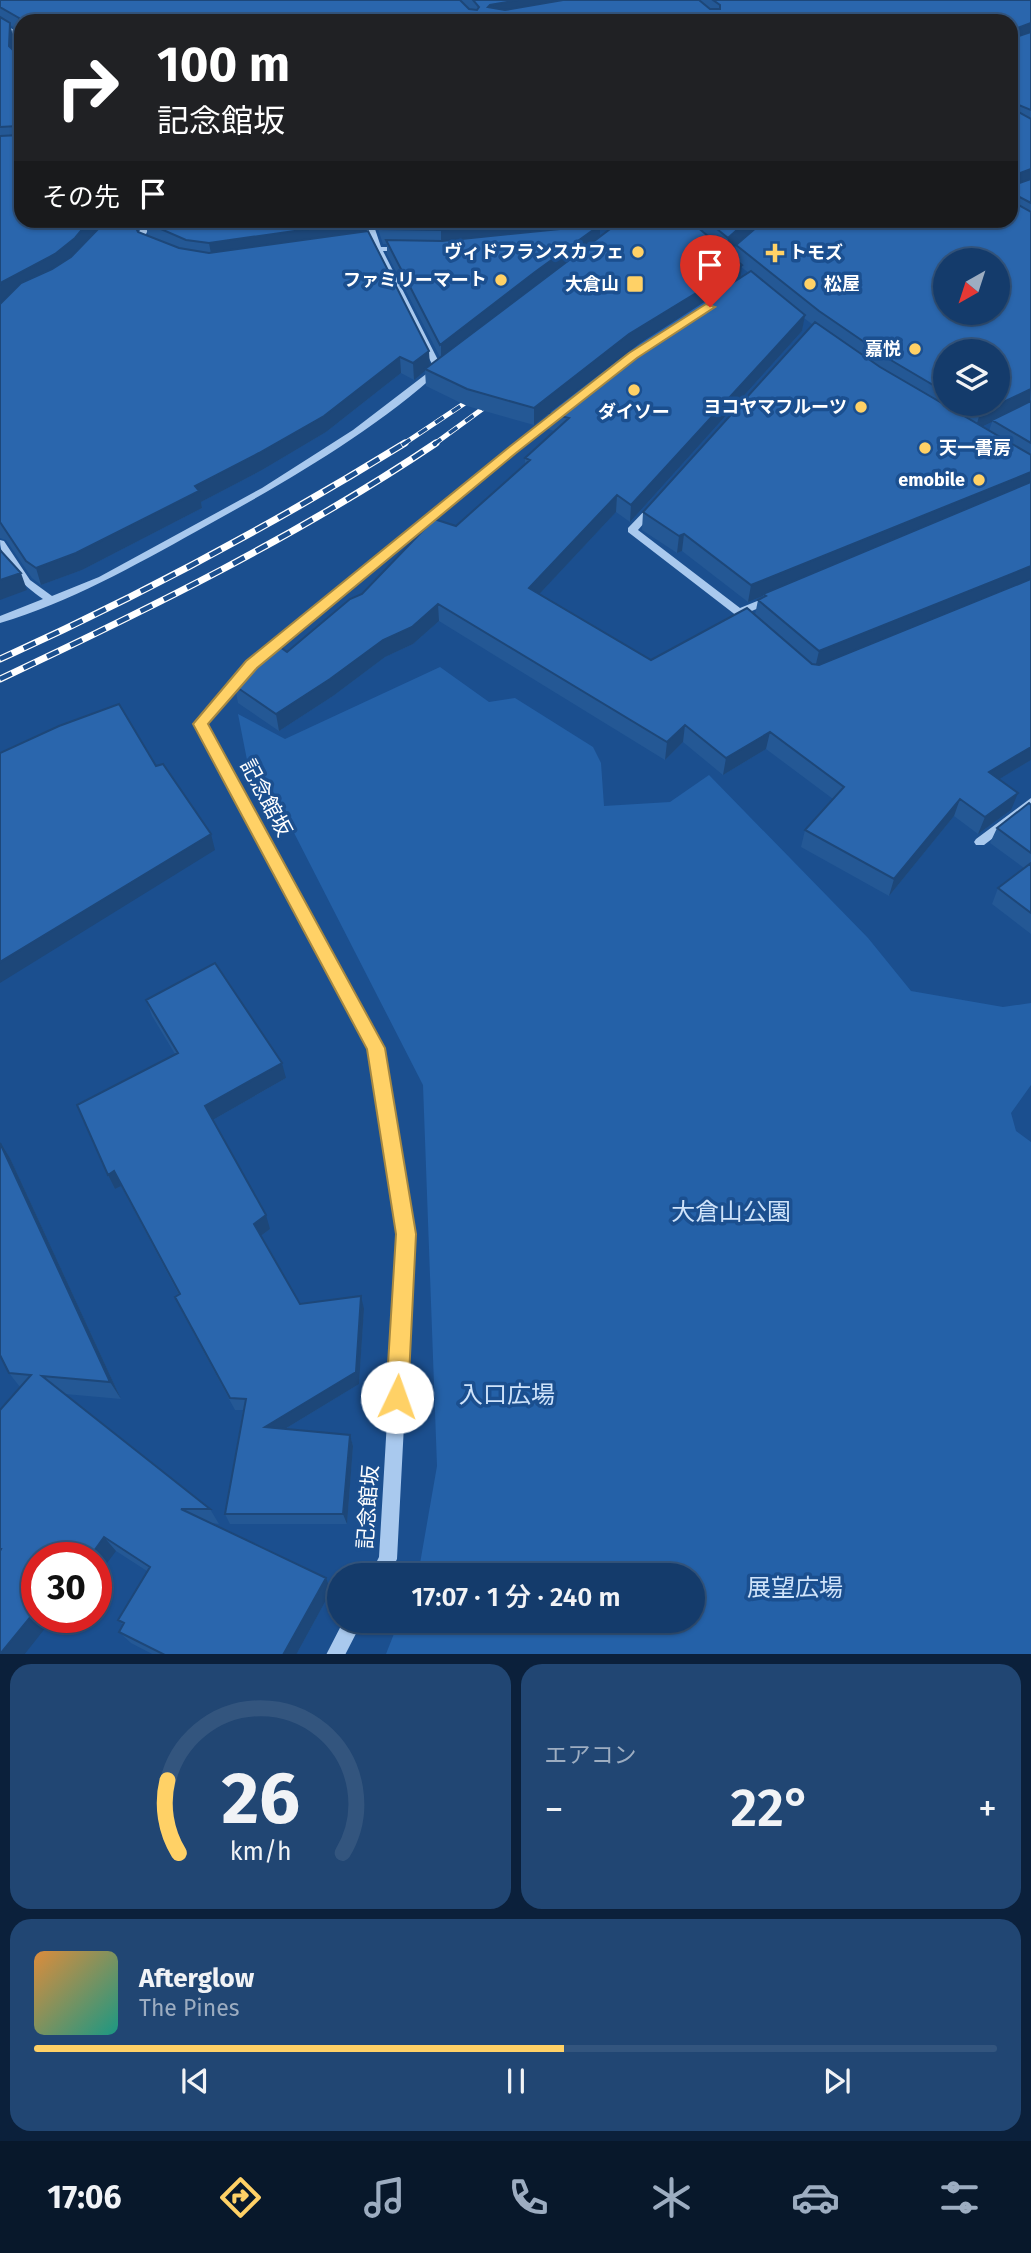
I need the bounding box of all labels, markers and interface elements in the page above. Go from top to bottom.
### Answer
text: 100 m [157,35,290,94]
icon: right [42,42,133,133]
text: 記念館坂 [157,102,285,140]
icon: arrive [134,175,172,213]
text: その先 [42,182,120,213]
pin [680,235,740,307]
place label: ヴィドフランスカフェ [444,241,624,263]
place label: トモズ [789,242,843,264]
marker: ヴィドフランスカフェ [630,244,646,260]
marker: トモズ [767,245,783,261]
icon: arrive [691,246,729,284]
north arrow [933,248,1010,326]
map controls [933,248,1010,416]
place label: ファミリーマート [343,269,487,291]
marker: ファミリーマート [493,272,509,288]
place label: 大倉山 [565,273,619,295]
place label: 松屋 [824,273,860,295]
marker: 大倉山 [625,274,645,294]
marker: 松屋 [802,276,818,292]
place label: 嘉悦 [865,338,901,360]
button: layers [933,339,1010,416]
marker: 嘉悦 [907,341,923,357]
marker: ダイソー [626,382,642,398]
place label: ヨコヤマフルーツ [703,396,847,418]
marker: ヨコヤマフルーツ [853,399,869,415]
place label: ダイソー [598,401,670,423]
place label: 天一書房 [939,437,1011,459]
marker: 天一書房 [917,440,933,456]
place label: emobile [898,469,965,491]
marker: emobile [971,472,987,488]
street label: 記念館坂 [235,755,297,841]
park label: 大倉山公園 [671,1198,791,1226]
position arrow [360,1360,434,1434]
park label: 入口広場 [459,1381,555,1409]
street label: 記念館坂 [352,1464,384,1550]
speed limit sign: 30 [21,1542,112,1633]
park label: 展望広場 [747,1574,843,1602]
text: 17:07 · 1 分 · 240 m [411,1582,621,1613]
text: エアコン [545,1741,637,1769]
text: 26 [221,1755,300,1842]
text: 22° [731,1777,811,1840]
text: − [545,1786,564,1832]
text: + [978,1786,997,1832]
text: km/h [229,1836,291,1866]
text: Afterglow [139,1963,254,1994]
text: The Pines [139,1994,240,2022]
icon: previous [176,2062,214,2100]
icon: pause [497,2062,535,2100]
icon: next [818,2062,856,2100]
icon: directions [216,2173,265,2222]
icon: music [360,2173,409,2222]
icon: phone [504,2173,553,2222]
icon: climate [647,2173,696,2222]
icon: car [791,2173,840,2222]
icon: filters [935,2173,984,2222]
text: 17:06 [47,2178,122,2216]

